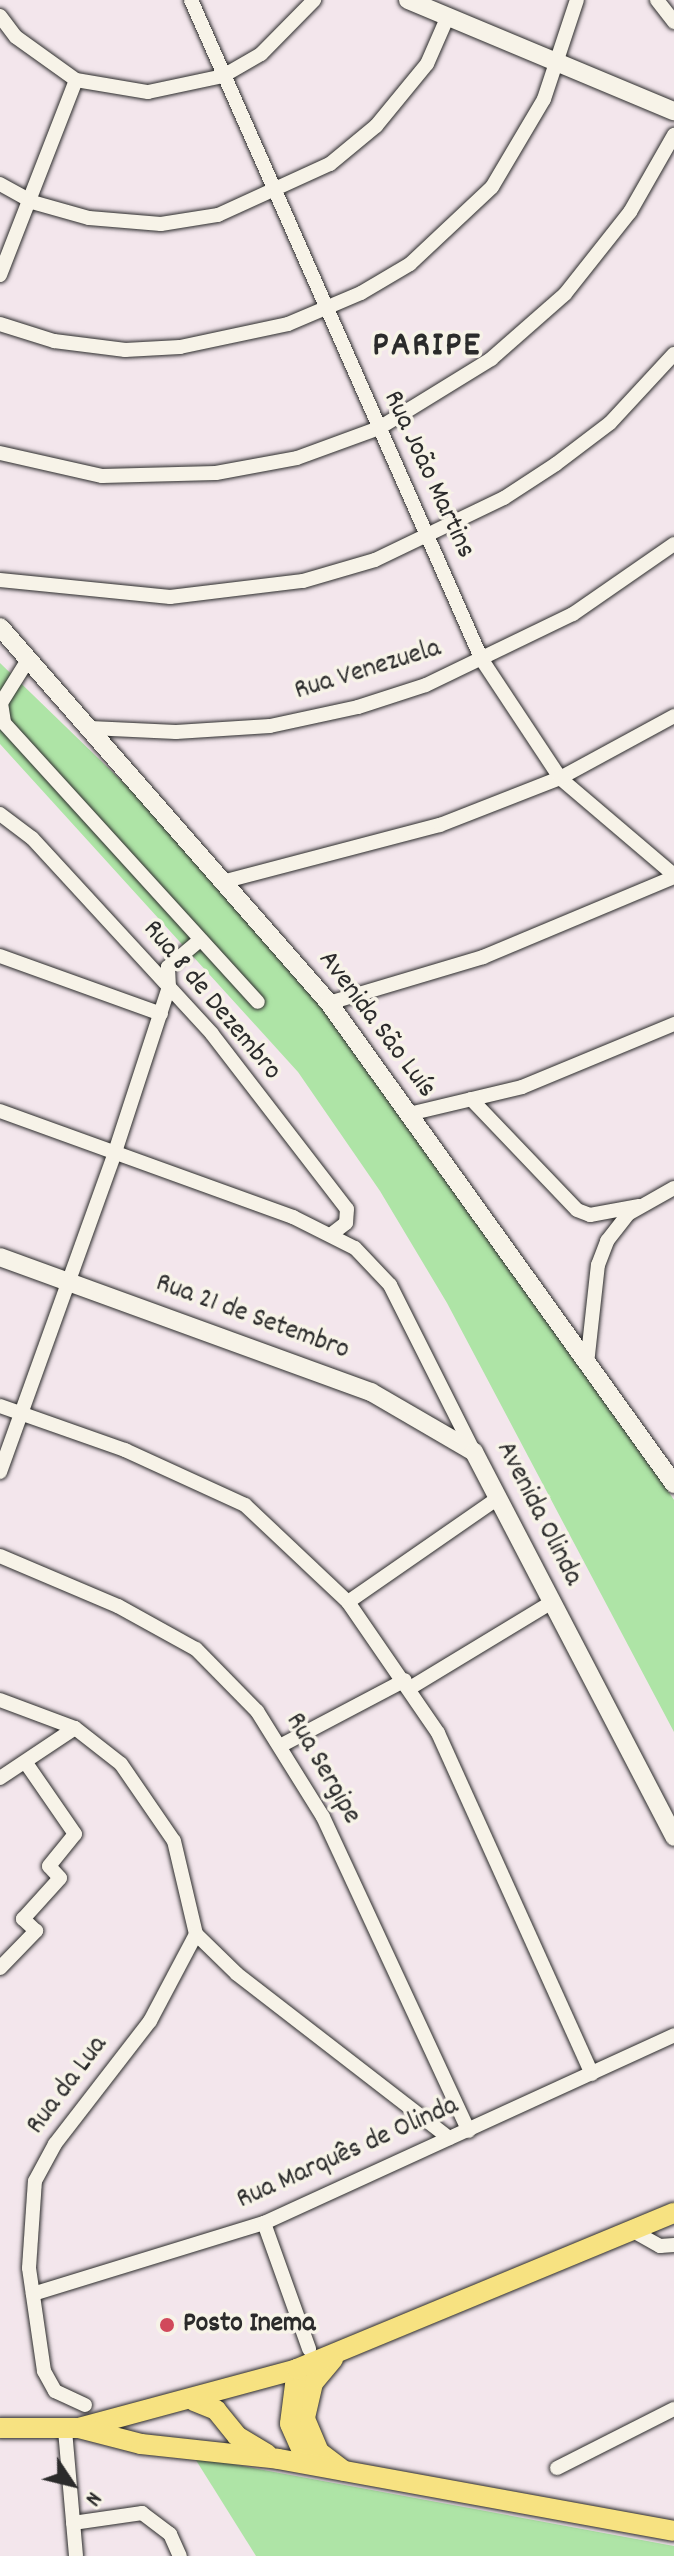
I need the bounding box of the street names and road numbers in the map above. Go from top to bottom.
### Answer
street label: Rua João Martins [375,386,481,564]
street label: Rua Venezuela [291,633,445,709]
street label: Rua 8 de Dezembro [134,914,288,1088]
street label: Avenida São Luís [310,945,442,1105]
street label: Rua 21 de Setembro [151,1267,353,1369]
street label: Avenida Olinda [487,1436,589,1592]
street label: Rua Sergipe [277,1707,367,1831]
street label: Rua da Lua [20,2030,116,2142]
street label: Rua Marquês de Olinda [232,2090,464,2218]

